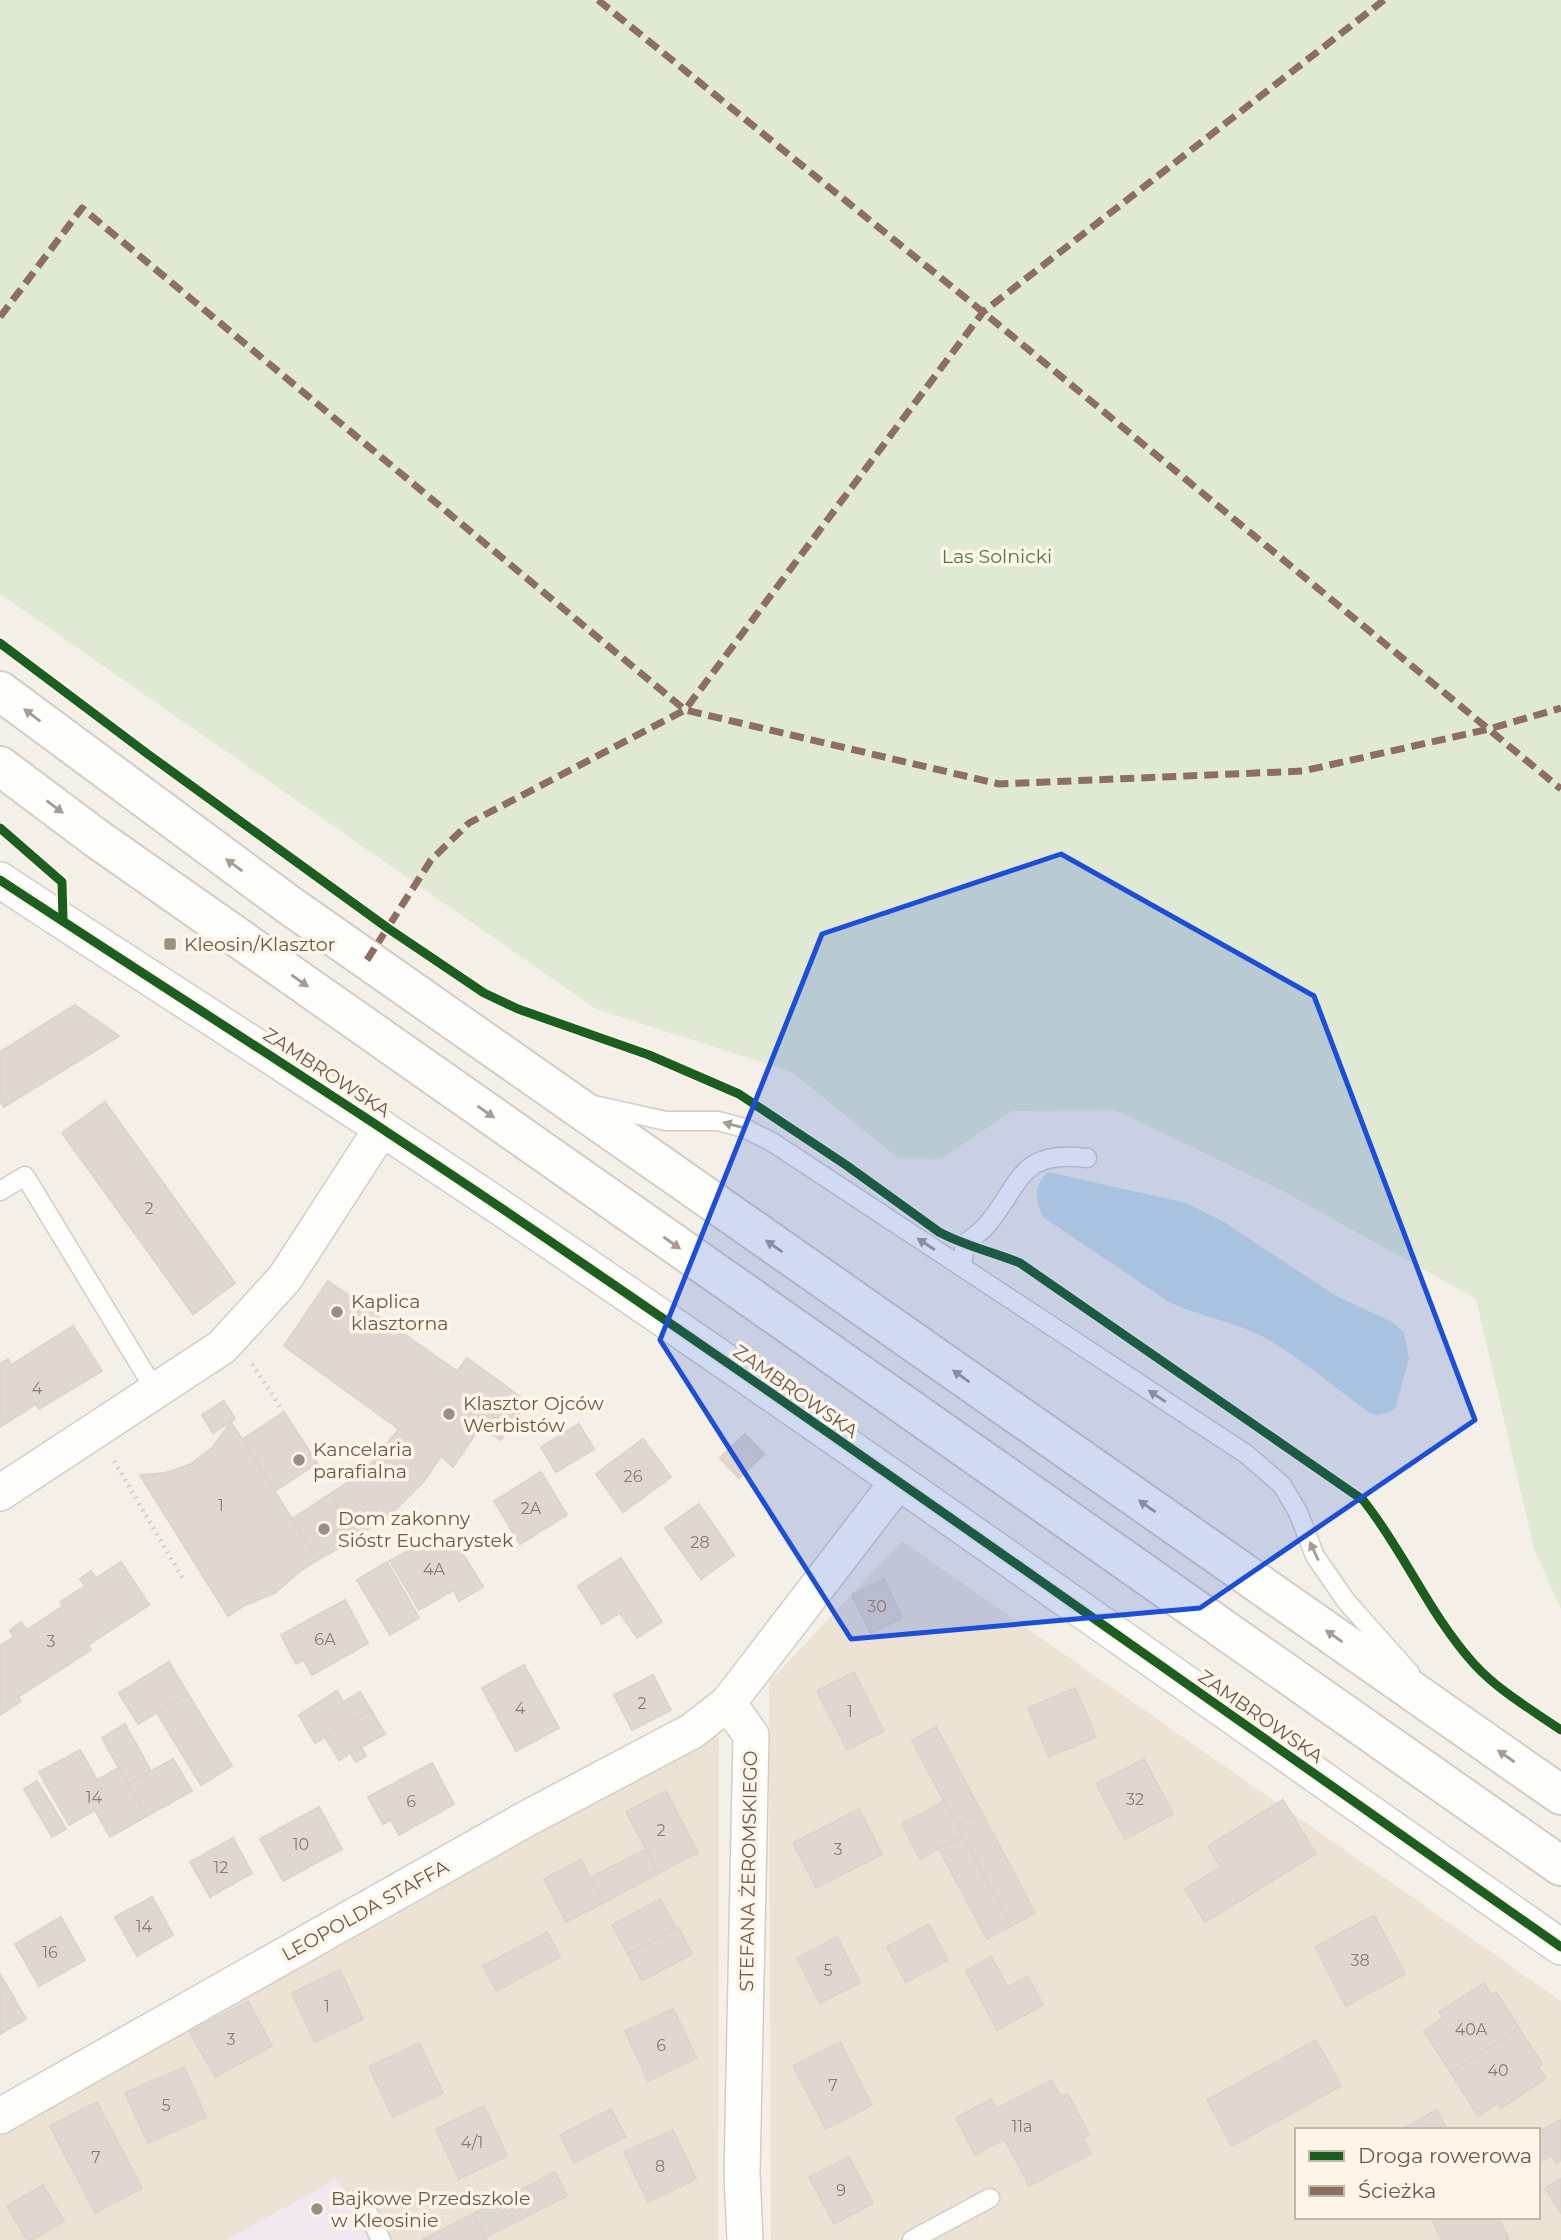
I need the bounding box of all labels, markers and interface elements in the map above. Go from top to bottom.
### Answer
park label: Las Solnicki [942,545,1052,568]
one-way arrow [22,708,41,722]
one-way arrow [45,800,64,814]
one-way arrow [225,858,243,872]
place label: Kleosin/Klasztor [184,933,335,956]
marker: Kleosin/Klasztor [162,936,178,952]
one-way arrow [291,974,309,988]
street label: ZAMBROWSKA [259,1023,395,1122]
one-way arrow [477,1105,495,1119]
one-way arrow [722,1119,744,1130]
house number: 2 [144,1199,154,1218]
one-way arrow [663,1236,681,1250]
one-way arrow [917,1238,936,1251]
one-way arrow [765,1239,783,1253]
place label: Kaplica klasztorna [351,1290,448,1335]
marker: Kaplica klasztorna [329,1304,345,1320]
street label: ZAMBROWSKA [729,1340,863,1443]
one-way arrow [951,1370,970,1383]
house number: 4 [32,1379,43,1398]
one-way arrow [1148,1389,1167,1402]
place label: Klasztor Ojców Werbistów [463,1392,604,1437]
marker: Klasztor Ojców Werbistów [441,1406,457,1422]
place label: Kancelaria parafialna [313,1438,412,1483]
marker: Kancelaria parafialna [291,1452,307,1468]
house number: 26 [624,1467,643,1486]
house number: 1 [218,1496,224,1515]
house number: 2A [521,1499,542,1518]
one-way arrow [1138,1499,1156,1513]
place label: Dom zakonny Sióstr Eucharystek [338,1507,514,1552]
marker: Dom zakonny Sióstr Eucharystek [316,1521,332,1537]
house number: 28 [690,1533,710,1552]
one-way arrow [1308,1541,1320,1561]
house number: 4A [423,1560,446,1579]
house number: 30 [867,1597,887,1616]
one-way arrow [1325,1629,1343,1643]
house number: 6A [314,1630,336,1649]
house number: 3 [46,1632,56,1651]
street label: ZAMBROWSKA [1194,1665,1328,1768]
house number: 2 [637,1694,647,1713]
house number: 4 [515,1699,526,1718]
house number: 1 [847,1702,853,1721]
one-way arrow [1497,1749,1515,1763]
street label: STEFANA ŻEROMSKIEGO [735,1750,762,1992]
house number: 14 [86,1788,103,1807]
house number: 32 [1126,1790,1144,1809]
house number: 6 [406,1792,416,1811]
house number: 2 [656,1821,666,1840]
house number: 10 [293,1835,309,1854]
house number: 3 [833,1840,843,1859]
street label: LEOPOLDA STAFFA [278,1855,453,1966]
house number: 12 [214,1858,228,1877]
house number: 14 [136,1917,153,1936]
house number: 16 [42,1943,58,1962]
house number: 38 [1350,1951,1370,1970]
house number: 5 [823,1961,833,1980]
house number: 1 [324,1997,330,2016]
house number: 40A [1455,2020,1488,2039]
house number: 3 [226,2030,236,2049]
house number: 6 [656,2036,666,2055]
house number: 40 [1487,2061,1509,2080]
house number: 7 [828,2076,838,2095]
house number: 5 [161,2096,171,2115]
house number: 11a [1012,2117,1033,2136]
legend [1295,2128,1540,2219]
house number: 4/1 [461,2133,483,2152]
text: Droga rowerowa [1358,2143,1532,2168]
house number: 7 [91,2148,101,2167]
house number: 8 [655,2157,665,2176]
text: Ścieżka [1358,2178,1436,2203]
house number: 9 [836,2181,846,2200]
place label: Bajkowe Przedszkole w Kleosinie [331,2187,530,2232]
marker: Bajkowe Przedszkole w Kleosinie [309,2201,325,2217]

